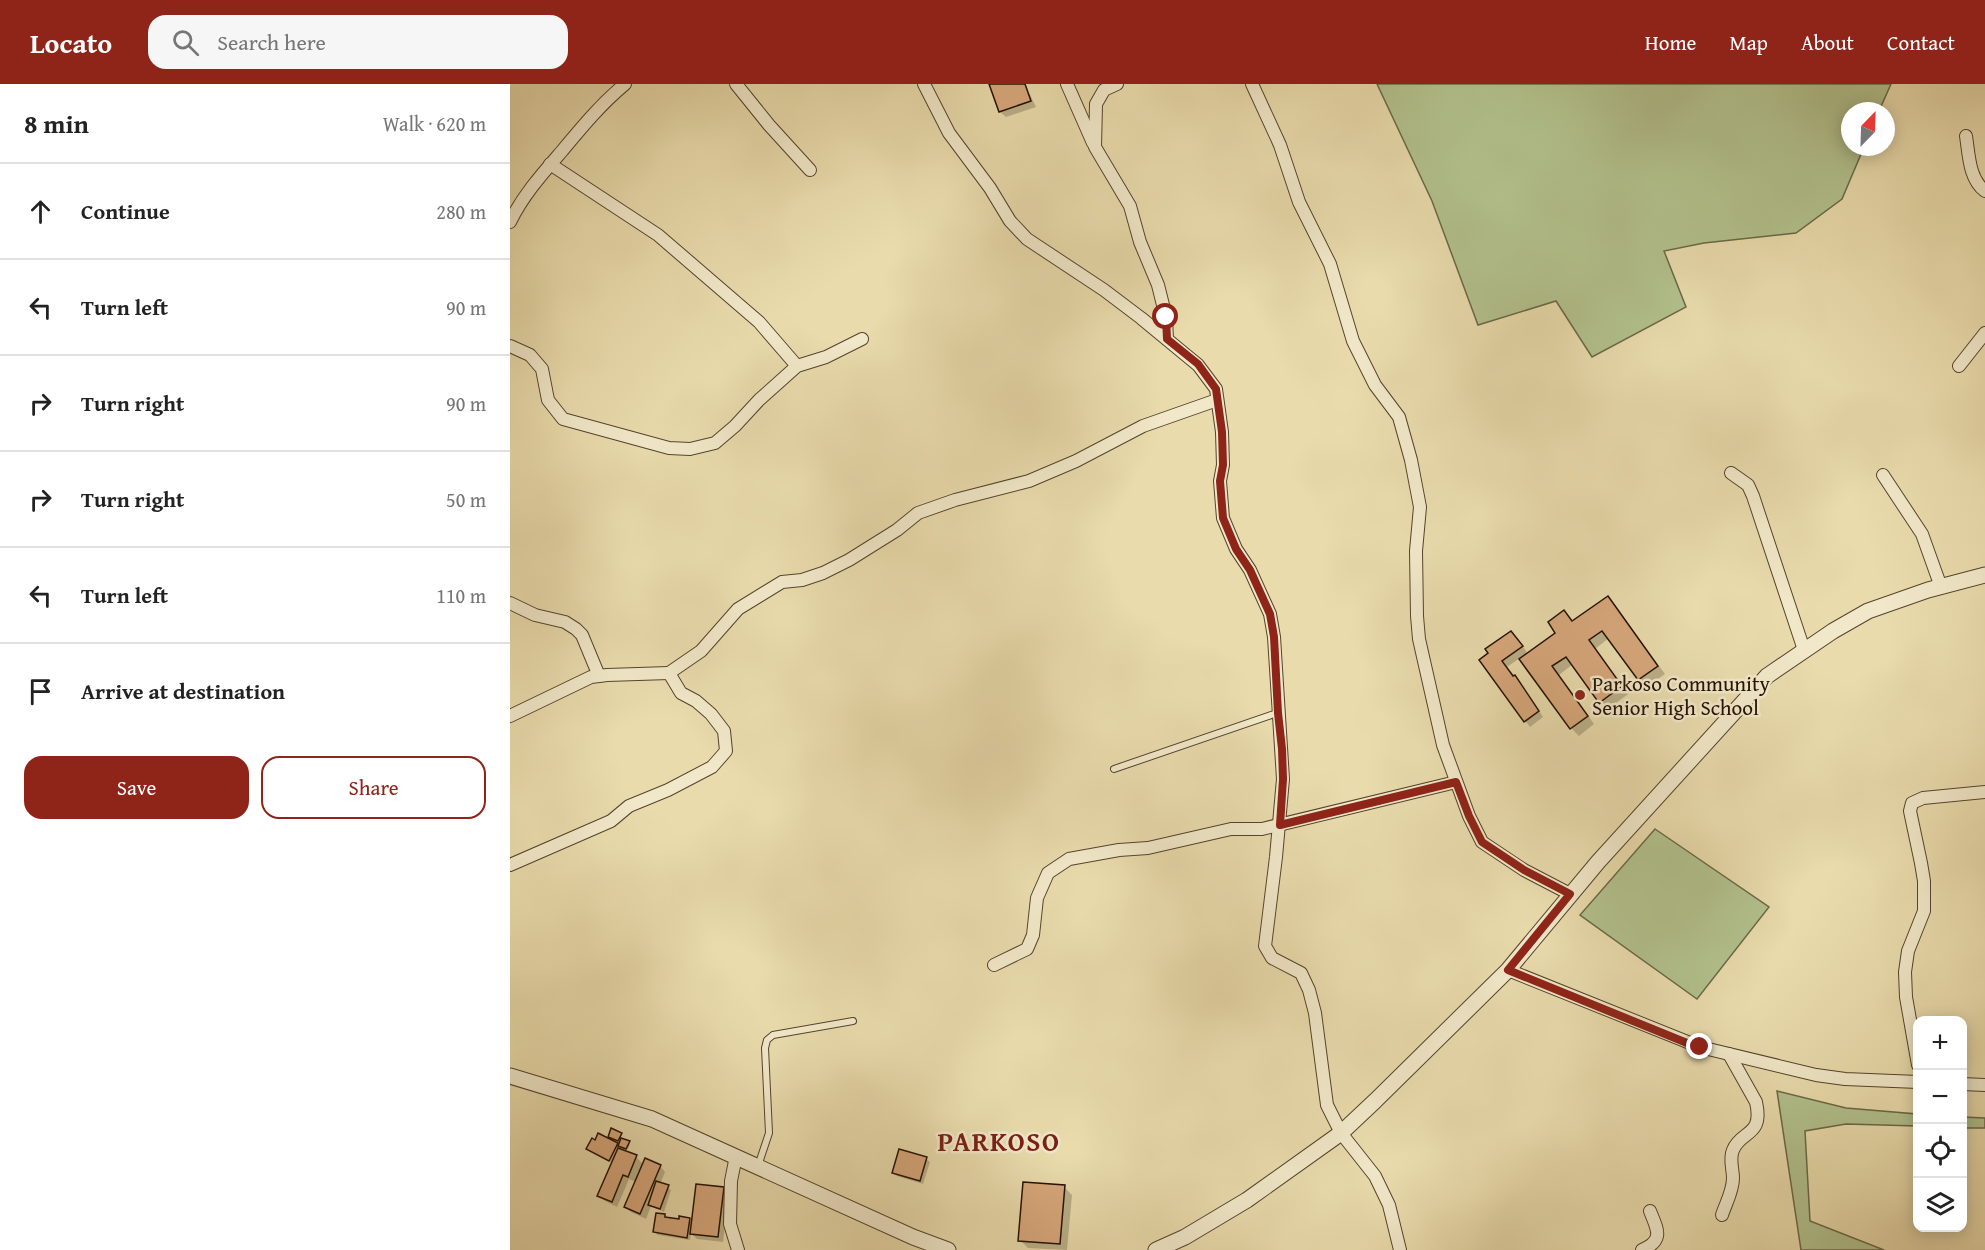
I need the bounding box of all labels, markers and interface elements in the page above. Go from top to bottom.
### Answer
search box [148,15,568,69]
text: Locato [30,22,112,63]
icon: search [169,26,202,59]
text: Search here [217,26,326,58]
text: Home [1645,27,1696,58]
text: Map [1729,27,1768,58]
text: About [1801,27,1854,58]
text: Contact [1887,27,1955,58]
north arrow [1841,102,1895,156]
text: 8 min [24,104,89,143]
text: Walk · 620 m [383,109,486,138]
icon: ahead [24,195,57,228]
text: Continue [81,195,170,227]
text: 280 m [436,197,486,226]
icon: left [24,291,57,324]
text: Turn left [81,291,168,323]
text: 90 m [446,293,486,322]
route start [1152,303,1178,329]
icon: right [24,387,57,420]
text: Turn right [81,387,184,419]
text: 90 m [446,389,486,418]
icon: right [24,483,57,516]
text: Turn right [81,483,184,515]
text: 50 m [446,485,486,514]
icon: left [24,579,57,612]
text: Turn left [81,579,168,611]
text: 110 m [436,581,486,610]
place label: Parkoso Community Senior High School [1592,668,1770,723]
icon: arrive [24,675,57,708]
text: Arrive at destination [81,675,285,707]
marker: Parkoso Community Senior High School [1573,688,1587,702]
button: Save [24,756,249,819]
button: Share [261,756,486,819]
map controls [1913,1016,1967,1232]
button: + [1913,1016,1967,1070]
route end [1686,1033,1712,1059]
button: − [1913,1070,1967,1124]
district label: PARKOSO [937,1121,1061,1161]
button: locate [1913,1124,1967,1178]
button: layers [1913,1178,1967,1232]

